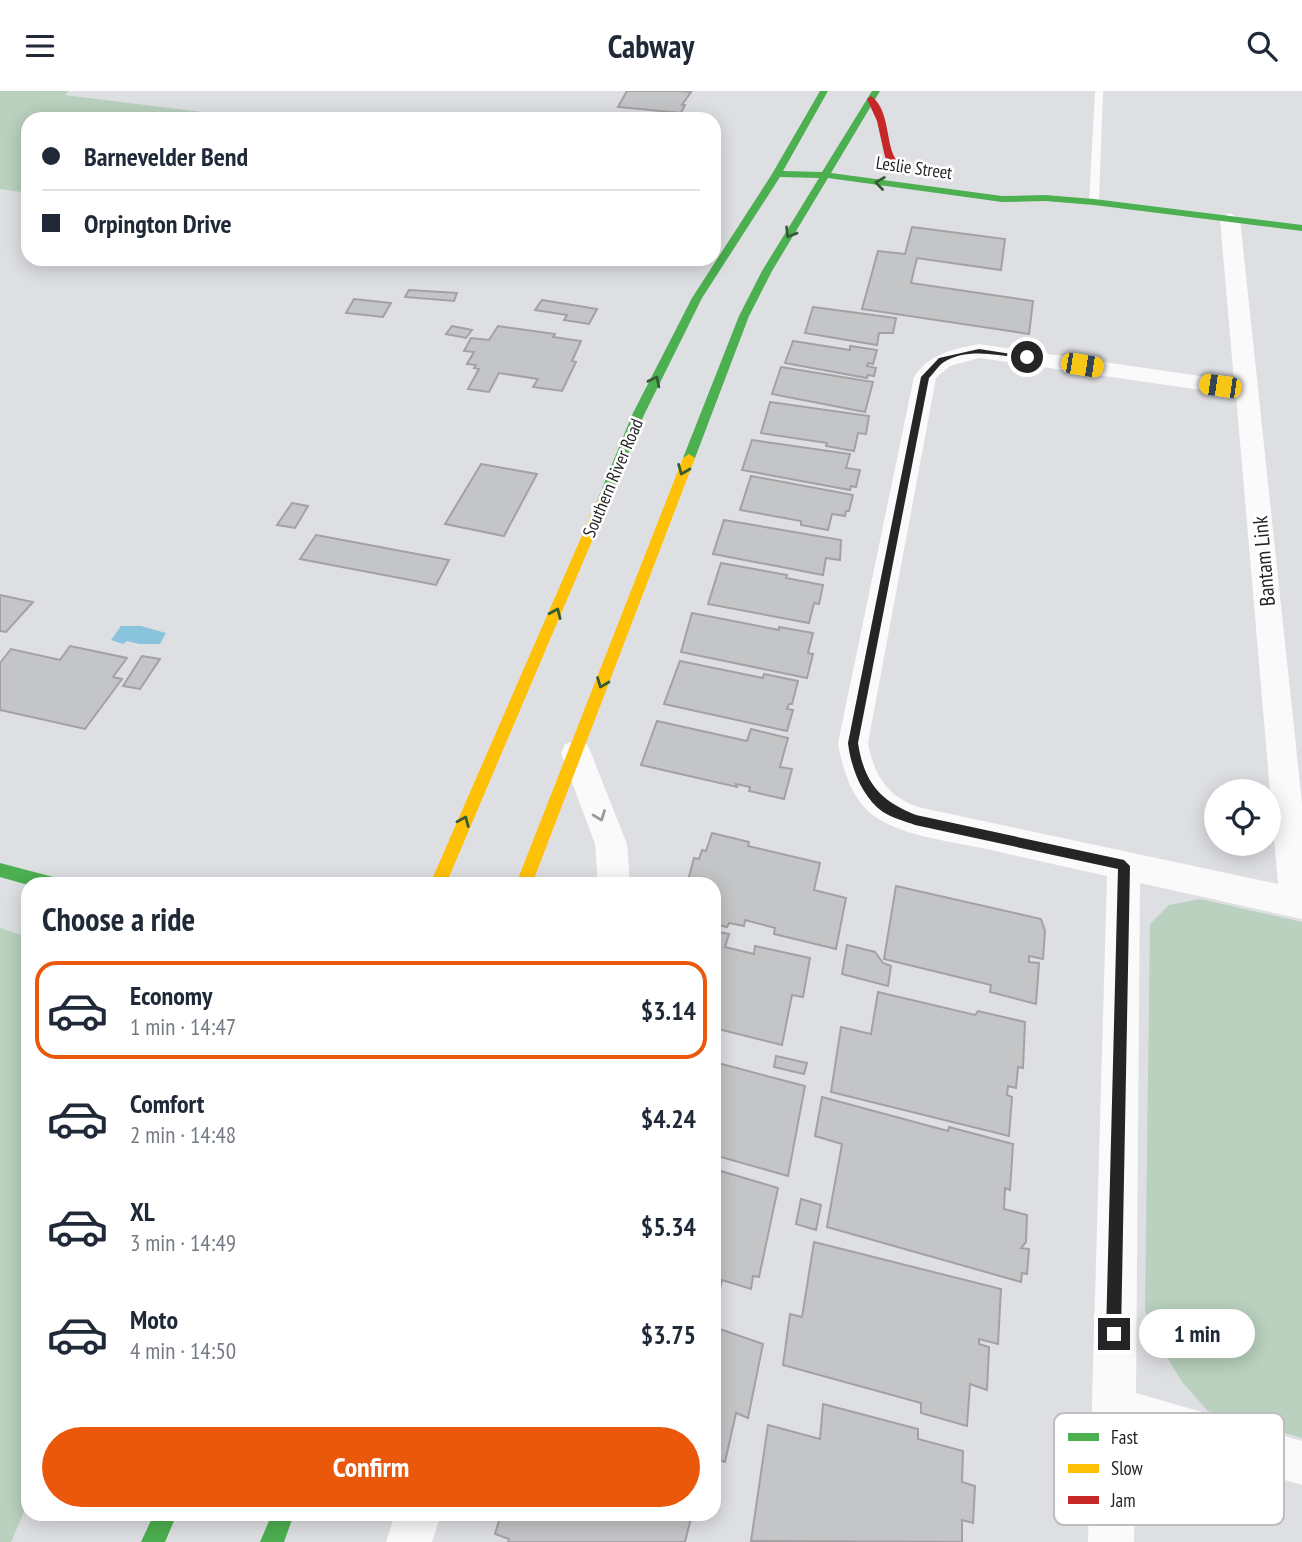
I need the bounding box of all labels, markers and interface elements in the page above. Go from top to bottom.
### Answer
text: Cabway [608,25,694,67]
icon: menu [21,27,59,65]
icon: search [1243,27,1281,65]
text: Barnevelder Bend [84,140,248,173]
street label: Leslie Street [874,151,954,184]
one-way arrow [874,175,886,190]
text: Orpington Drive [84,207,232,240]
one-way arrow [785,226,798,239]
route start [1011,341,1043,373]
car [1060,351,1105,379]
car [1198,373,1243,399]
one-way arrow [647,376,661,388]
street label: Southern River Road [577,415,648,541]
one-way arrow [677,464,691,476]
street label: Bantam Link [1246,515,1281,607]
one-way arrow [548,608,562,620]
one-way arrow [596,677,610,689]
map controls [1204,779,1281,856]
button: locate [1204,779,1281,856]
one-way arrow [592,810,606,822]
one-way arrow [456,816,470,828]
text: Choose a ride [42,898,195,940]
icon: car [46,979,109,1042]
text: Economy [130,979,212,1012]
text: $3.14 [641,994,696,1027]
text: 1 min · 14:47 [130,1012,236,1041]
icon: car [46,1087,109,1150]
text: Comfort [130,1087,204,1120]
text: $4.24 [641,1102,696,1135]
text: 2 min · 14:48 [130,1120,236,1149]
icon: car [46,1195,109,1258]
text: XL [130,1195,155,1228]
text: $5.34 [641,1210,696,1243]
text: 3 min · 14:49 [130,1228,236,1257]
icon: car [46,1303,109,1366]
text: Moto [130,1303,178,1336]
callout: 1 min [1138,1309,1254,1359]
text: $3.75 [641,1318,696,1351]
route end [1098,1318,1130,1350]
text: 1 min [1174,1319,1220,1348]
text: 4 min · 14:50 [130,1336,236,1365]
legend [1054,1413,1284,1525]
text: Fast [1111,1425,1139,1449]
button: Confirm [42,1427,700,1507]
text: Slow [1111,1456,1144,1480]
text: Jam [1110,1488,1136,1512]

